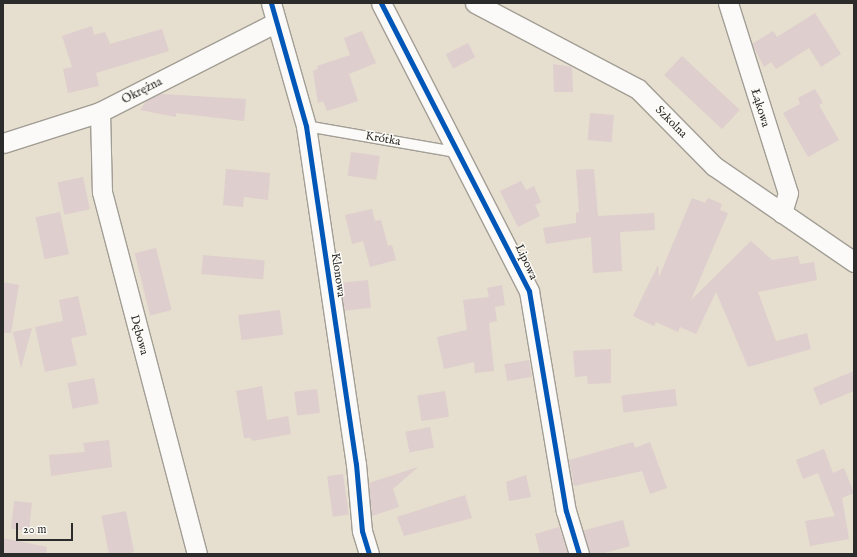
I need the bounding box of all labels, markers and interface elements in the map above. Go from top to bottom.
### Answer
street label: Okrężna [119,75,165,107]
street label: Łąkowa [747,87,773,129]
street label: Szkolna [652,103,690,141]
street label: Krótka [364,129,402,149]
street label: Lipowa [512,242,540,282]
street label: Klonowa [328,252,348,298]
street label: Dębowa [127,313,151,357]
scale bar [18,515,75,541]
text: 20 m [23,522,46,537]

